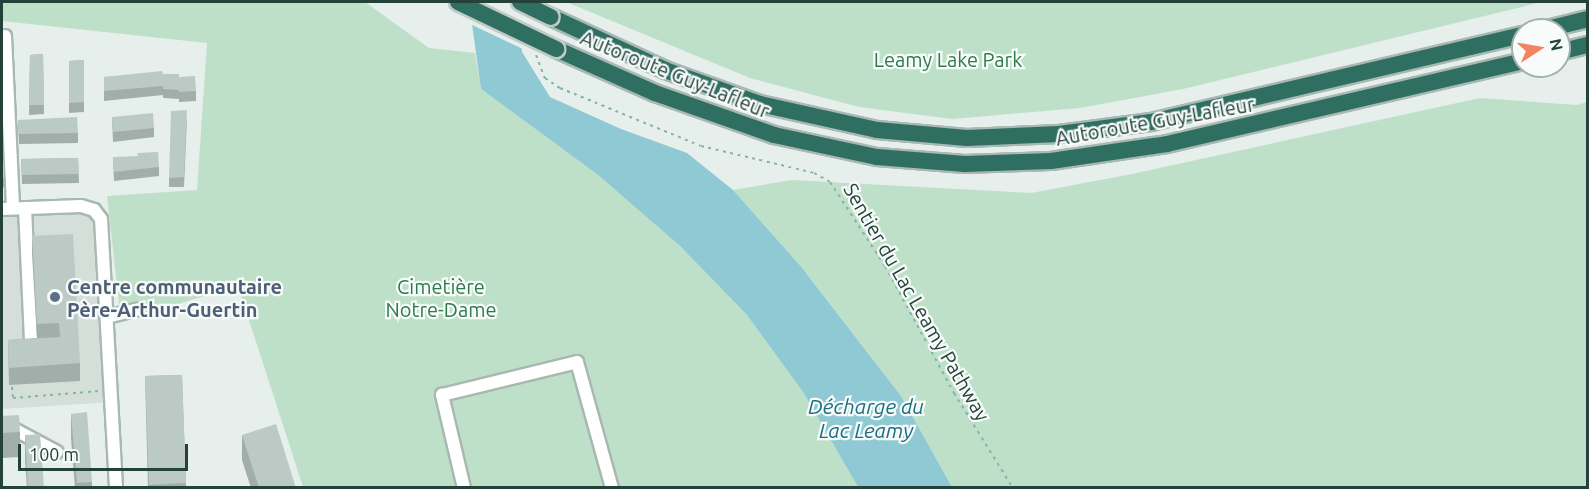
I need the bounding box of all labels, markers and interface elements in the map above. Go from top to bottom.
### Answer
north arrow [1511,18,1571,78]
street label: Autoroute Guy-Lafleur [577,25,773,123]
text: N [1547,37,1567,52]
park label: Leamy Lake Park [874,47,1022,71]
street label: Autoroute Guy-Lafleur [1054,92,1256,150]
street label: Sentier du Lac Leamy Pathway [839,179,995,425]
place label: Centre communautaire Père-Arthur-Guertin [67,274,282,321]
park label: Cimetière Notre-Dame [386,274,496,321]
marker: Centre communautaire Père-Arthur-Guertin [48,290,62,304]
water label: Décharge du Lac Leamy [808,393,924,443]
scale bar [21,432,190,470]
text: 100 m [29,444,79,464]

